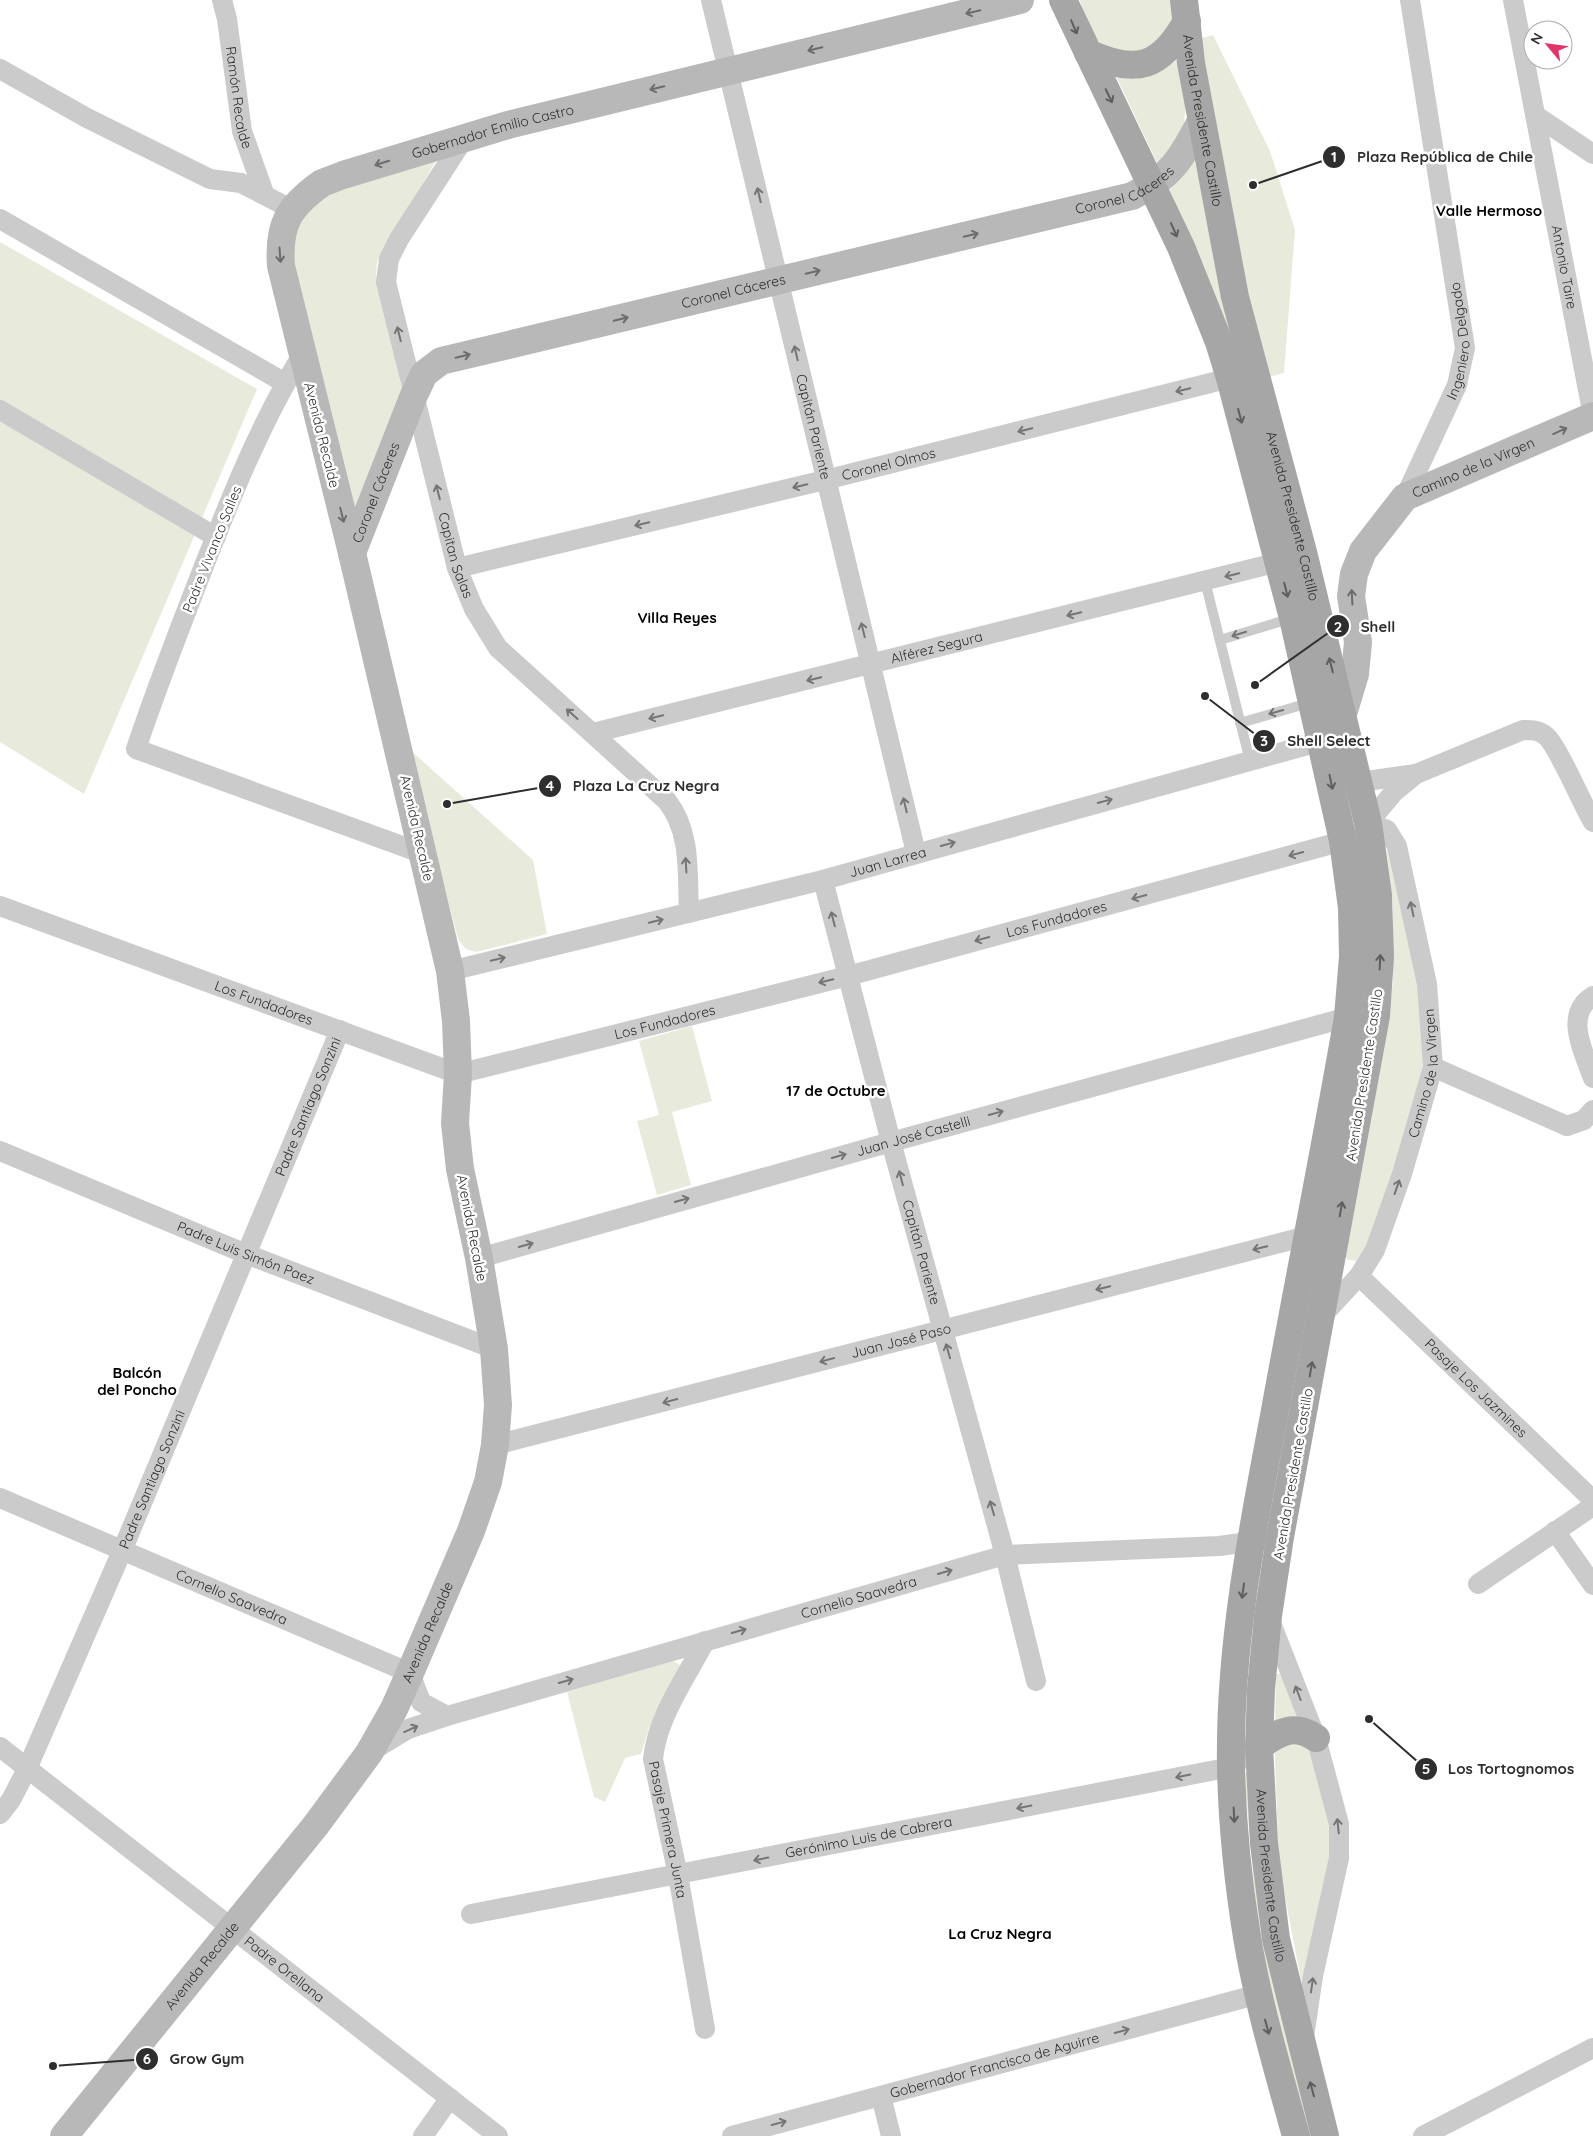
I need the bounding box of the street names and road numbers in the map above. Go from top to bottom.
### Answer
street label: Avenida Presidente Castillo [1179,34,1227,208]
street label: Ramón Recalde [222,45,257,151]
street label: Gobernador Emilio Castro [410,100,576,163]
street label: Coronel Cáceres [1073,162,1178,218]
street label: Antonio Taire [1547,224,1581,311]
street label: Coronel Cáceres [679,270,787,312]
street label: Ingeniero Delgado [1442,281,1474,403]
street label: Capitán Pariente [792,372,835,482]
street label: Avenida Recalde [300,380,344,490]
street label: Avenida Presidente Castillo [1262,429,1323,603]
street label: Camino de la Virgen [1409,433,1537,502]
street label: Coronel Cáceres [348,440,404,545]
street label: Coronel Olmos [840,444,937,484]
street label: Padre Vivanco Salles [178,483,246,615]
street label: Capitan Salas [434,510,477,601]
street label: Alférez Segura [889,627,984,668]
street label: Avenida Recalde [396,773,438,883]
street label: Juan Larrea [847,843,928,881]
street label: Los Fundadores [1004,897,1109,941]
street label: Los Fundadores [212,976,316,1029]
street label: Avenida Presidente Castillo [1341,988,1387,1162]
street label: Los Fundadores [612,1001,717,1043]
street label: Camino de la Virgen [1404,1008,1442,1140]
street label: Padre Santiago Sonzini [271,1035,345,1179]
street label: Juan José Castelli [854,1112,972,1160]
street label: Avenida Recalde [453,1173,491,1283]
street label: Capitán Pariente [898,1198,944,1307]
street label: Padre Luis Simón Paez [174,1217,317,1288]
street label: Juan José Paso [849,1319,953,1362]
street label: Pasaje Los Jazmines [1421,1335,1531,1441]
street label: Avenida Presidente Castillo [1269,1387,1317,1561]
street label: Padre Santiago Sonzini [115,1407,189,1552]
street label: Cornelio Saavedra [173,1565,290,1629]
street label: Cornelio Saavedra [799,1572,919,1622]
street label: Avenida Recalde [398,1579,457,1686]
street label: Pasaje Primera Junta [645,1759,691,1900]
street label: Avenida Presidente Castillo [1252,1788,1290,1964]
street label: Gerónimo Luis de Cabrera [784,1812,954,1862]
street label: Avenida Recalde [161,1918,243,2014]
street label: Padre Orellana [241,1932,328,2006]
street label: Gobernador Francisco de Aguirre [888,2028,1101,2102]

